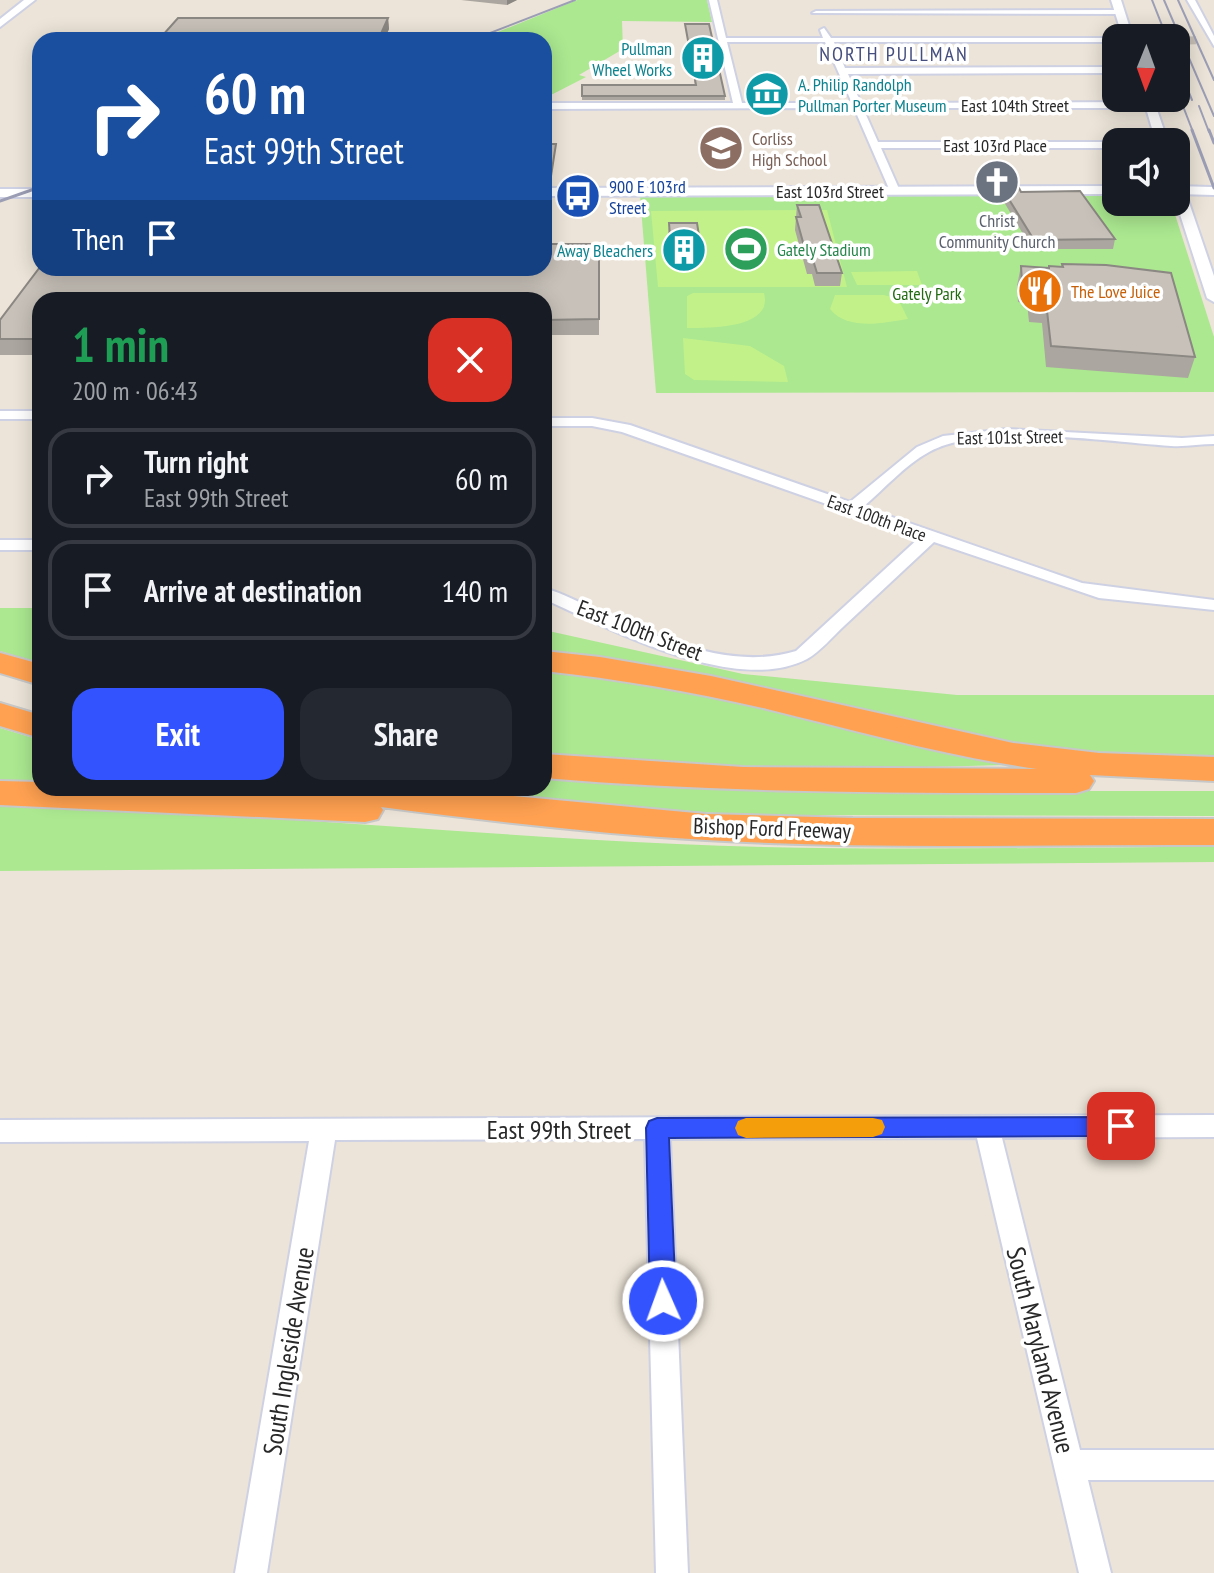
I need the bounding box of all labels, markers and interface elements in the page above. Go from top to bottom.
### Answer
north arrow [1102,24,1190,112]
map controls [1102,24,1190,216]
building icon: Pullman Wheel Works [679,34,727,82]
place label: Pullman Wheel Works [592,37,672,81]
district label: NORTH PULLMAN [819,41,969,67]
text: 60 m [204,57,306,129]
icon: right [72,64,176,168]
museum icon: A. Philip Randolph Pullman Porter Museum [743,70,791,118]
place label: A. Philip Randolph Pullman Porter Museum [798,73,947,117]
street label: East 104th Street [961,94,1069,117]
school or university icon: Corliss High School [697,124,745,172]
text: East 99th Street [204,127,404,174]
place label: Corliss High School [752,127,828,171]
button: sound [1102,128,1190,216]
street label: East 103rd Place [943,134,1047,157]
church icon: Christ Community Church [973,158,1021,206]
bus stop icon: 900 E 103rd Street [554,172,602,220]
place label: 900 E 103rd Street [609,175,686,219]
street label: East 103rd Street [776,180,884,203]
place label: Christ Community Church [939,209,1055,253]
icon: arrive [140,216,184,260]
text: Then [72,219,124,258]
sports icon: Gately Stadium [722,225,770,273]
building icon: Away Bleachers [660,226,708,274]
place label: Gately Stadium [777,238,871,261]
place label: Away Bleachers [557,239,653,262]
restaurant icon: The Love Juice [1016,267,1064,315]
place label: The Love Juice [1071,280,1160,303]
park label: Gately Park [892,282,962,305]
text: 1 min [72,313,169,375]
button: close [428,318,512,402]
text: 200 m · 06:43 [72,374,198,407]
street label: East 101st Street [957,425,1063,449]
text: Turn right [144,442,248,481]
icon: right [76,456,120,500]
text: 60 m [455,459,508,498]
text: East 99th Street [144,481,288,514]
street label: East 100th Place [824,489,930,547]
icon: arrive [76,568,120,612]
text: Arrive at destination [144,571,362,610]
text: 140 m [442,571,508,610]
street label: East 100th Street [573,593,707,667]
button: Exit [72,688,284,780]
button: Share [300,688,512,780]
street label: Bishop Ford Freeway [693,811,852,845]
pin [1087,1092,1155,1160]
icon: arrive [1099,1104,1143,1148]
street label: East 99th Street [487,1113,631,1146]
street label: South Maryland Avenue [999,1243,1083,1457]
street label: South Ingleside Avenue [255,1245,321,1457]
position arrow [621,1259,705,1343]

